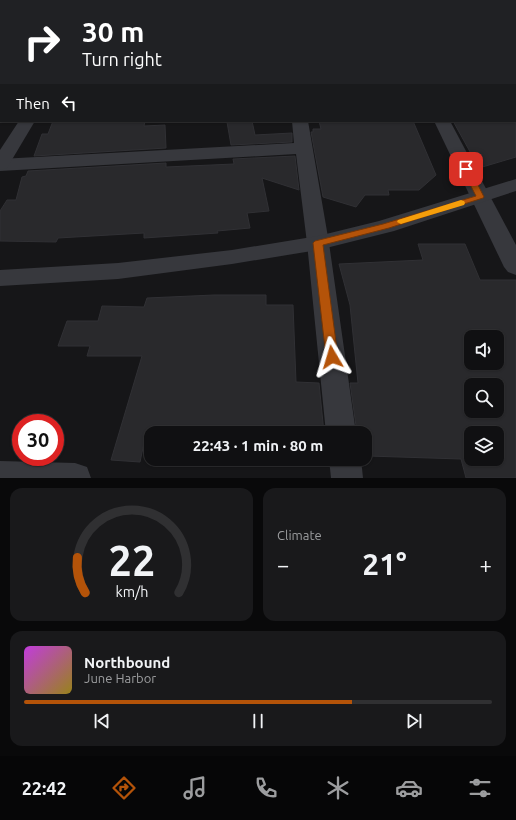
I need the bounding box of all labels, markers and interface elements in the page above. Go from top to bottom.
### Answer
icon: right [16,16,68,68]
text: 30 m [82,16,144,47]
text: Turn right [82,49,162,69]
icon: left [58,92,80,114]
text: Then [16,95,50,112]
pin [449,152,483,186]
icon: arrive [455,158,477,180]
map controls [464,330,504,466]
button: sound [464,330,504,370]
position arrow [311,336,353,378]
button: search [464,378,504,418]
speed limit sign: 30 [12,414,64,466]
button: layers [464,426,504,466]
text: 22:43 · 1 min · 80 m [193,437,323,454]
text: Climate [277,528,322,542]
text: 22 [108,536,155,583]
text: 21° [362,547,407,581]
text: − [277,552,289,577]
text: + [480,552,492,577]
text: km/h [115,583,148,599]
text: Northbound [84,654,170,671]
text: June Harbor [84,671,156,685]
icon: previous [91,710,113,732]
icon: pause [247,710,269,732]
icon: next [403,710,425,732]
icon: directions [110,774,138,802]
icon: music [181,774,209,802]
icon: phone [252,774,280,802]
icon: climate [324,774,352,802]
icon: car [395,774,423,802]
icon: filters [466,774,494,802]
text: 22:42 [22,778,67,798]

